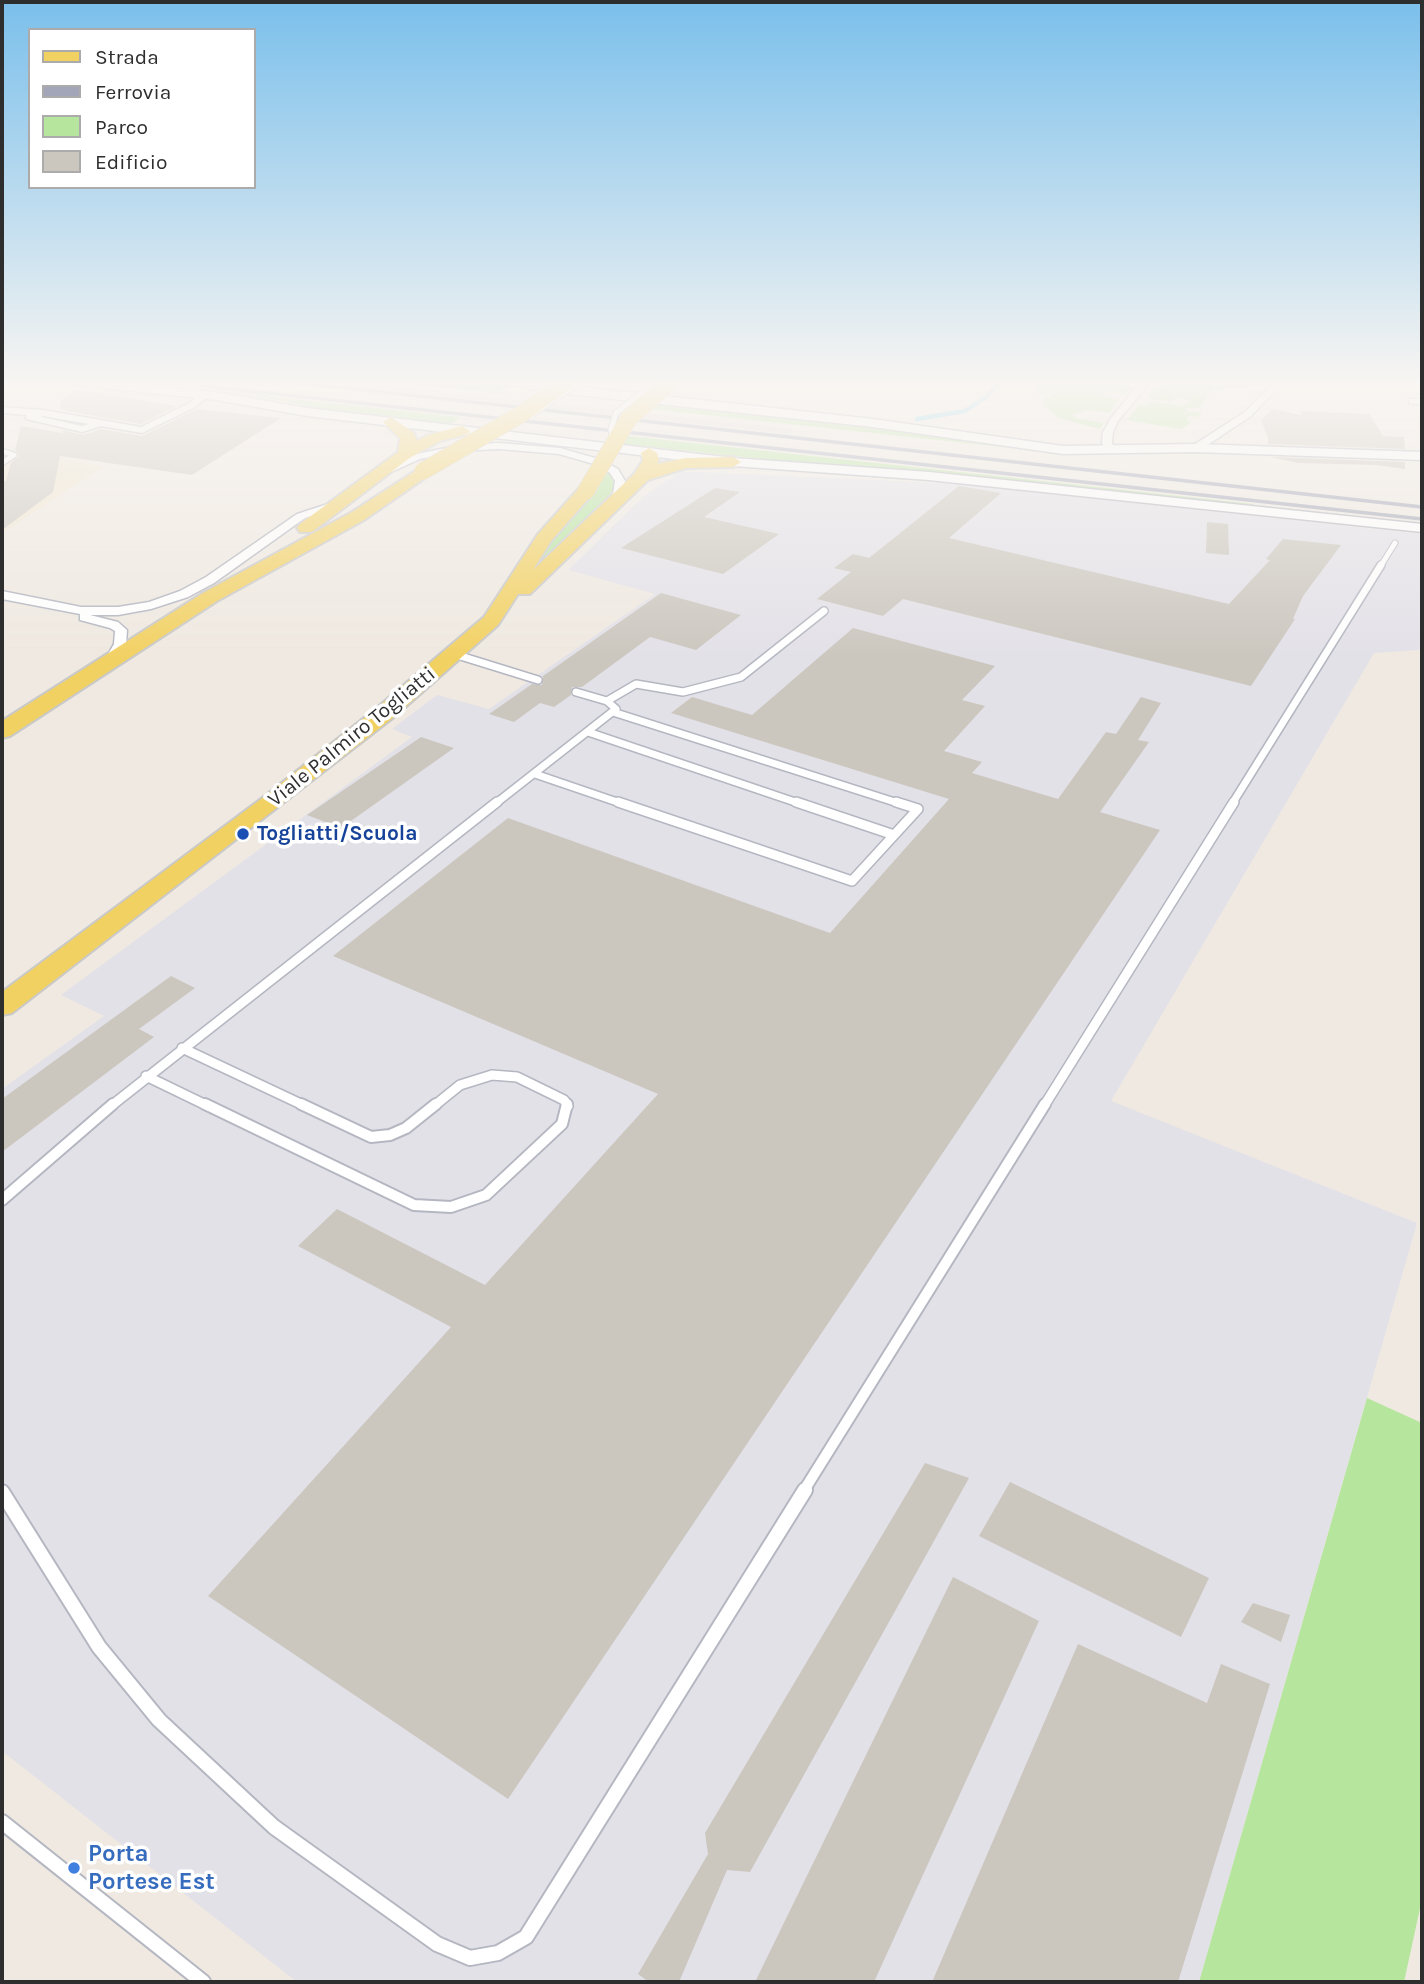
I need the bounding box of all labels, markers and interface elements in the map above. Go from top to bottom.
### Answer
legend [28,28,256,189]
text: Strada [95,45,159,69]
text: Ferrovia [95,80,171,104]
text: Parco [95,115,148,139]
text: Edificio [95,150,168,174]
street label: Viale Palmiro Togliatti [263,662,441,812]
place label: Togliatti/Scuola [257,821,418,847]
marker: Togliatti/Scuola [235,826,251,842]
place label: Porta Portese Est [88,1840,215,1896]
marker: Porta Portese Est [66,1860,82,1876]

